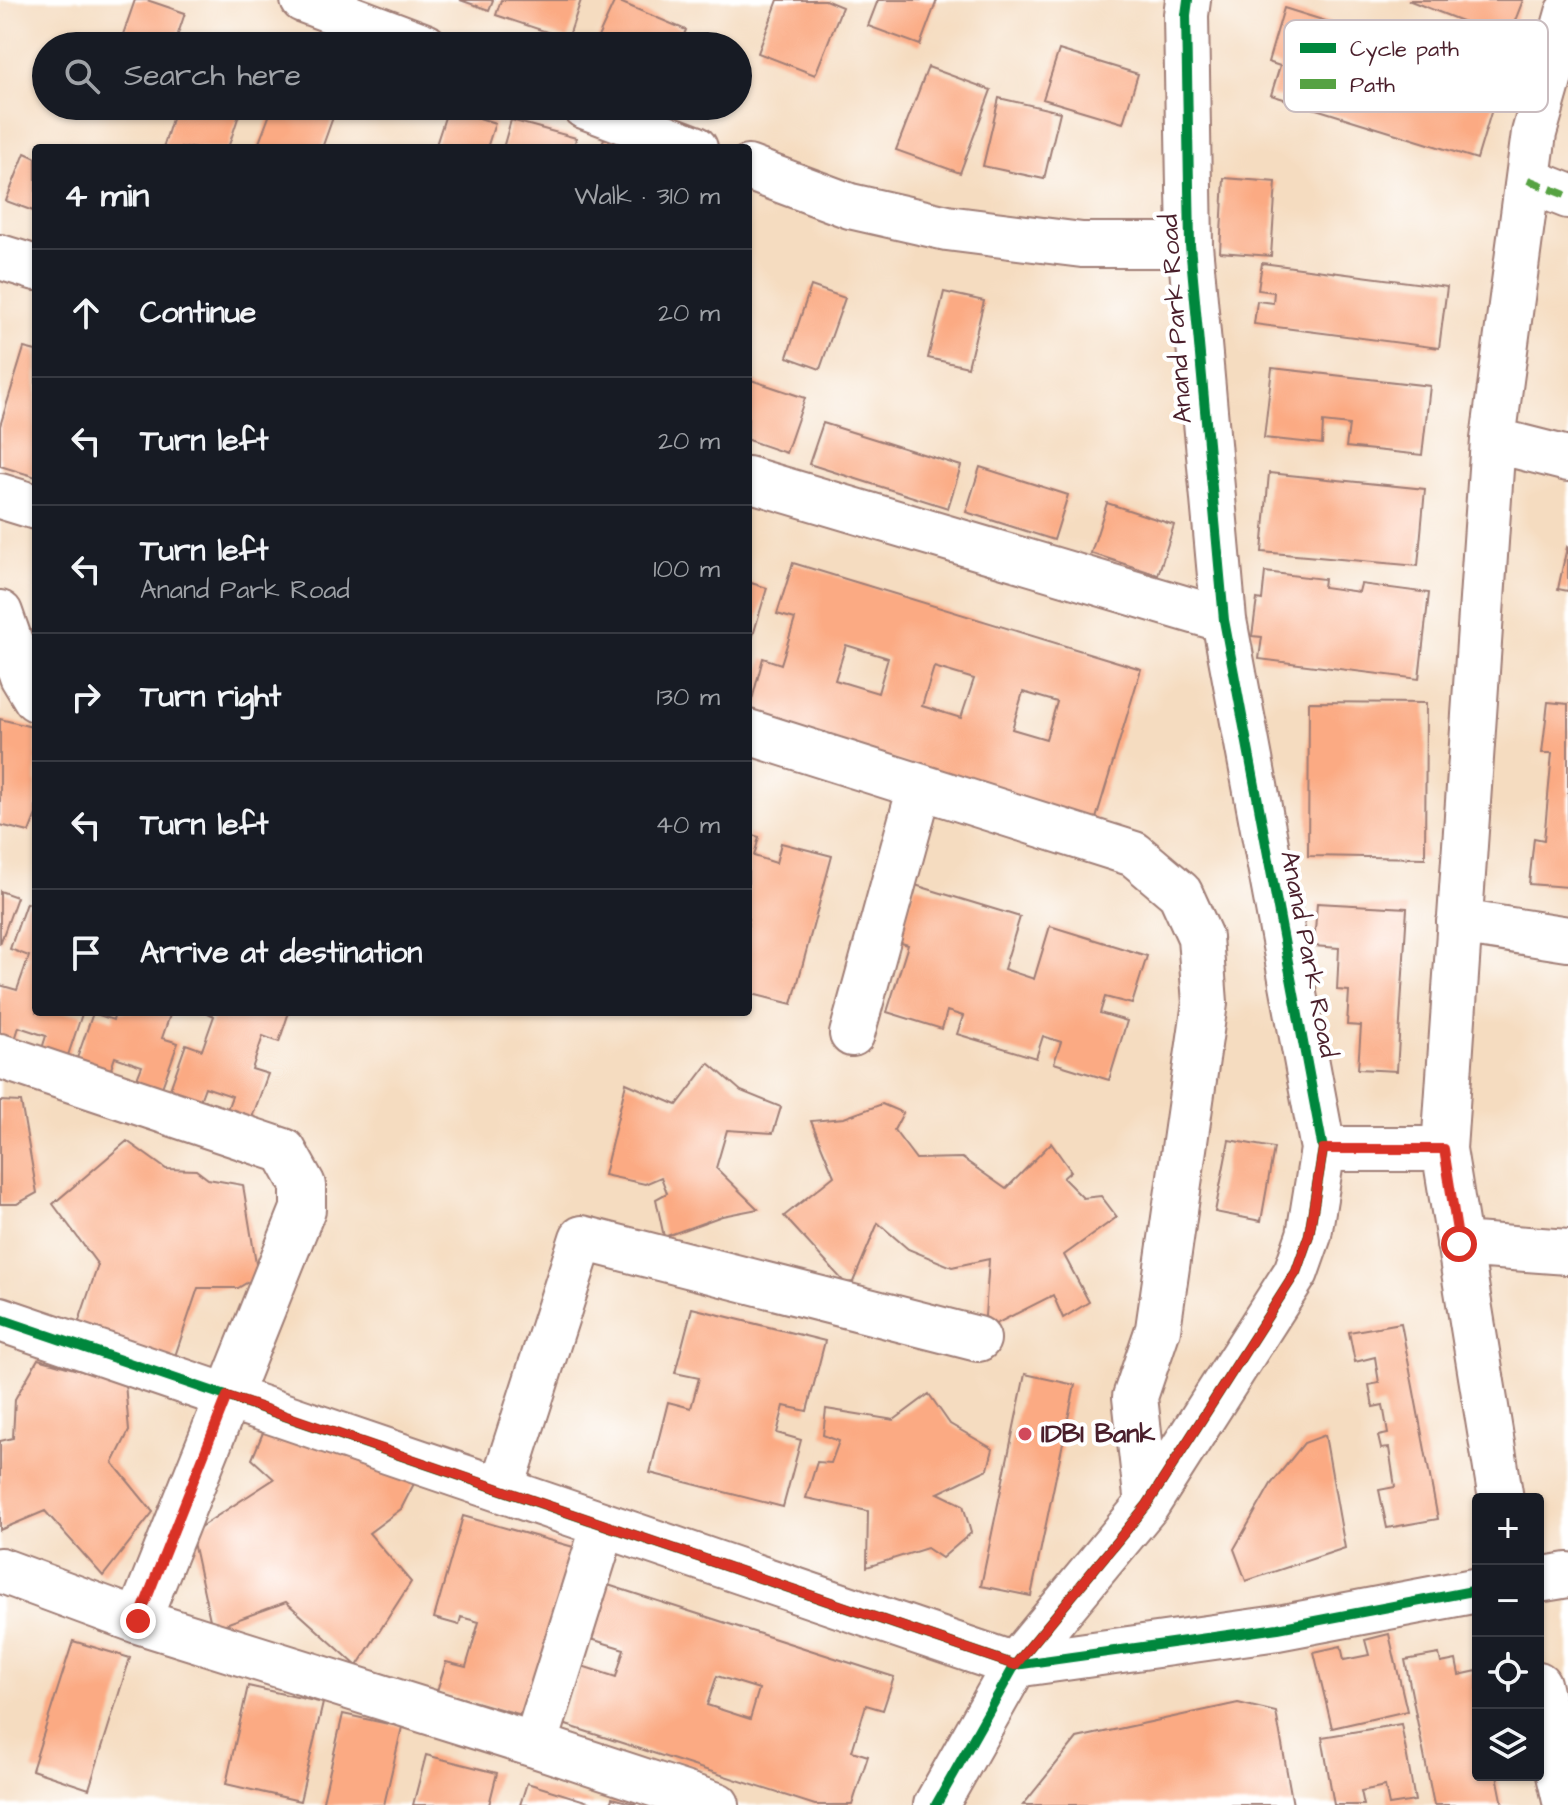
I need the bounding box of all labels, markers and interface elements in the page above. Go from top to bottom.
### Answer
legend [1284,20,1548,112]
search box [32,32,752,120]
text: Cycle path [1350,34,1459,66]
icon: search [60,54,104,98]
text: Search here [124,55,301,97]
text: Path [1350,70,1395,101]
text: 4 min [64,172,149,220]
text: Walk · 310 m [574,178,720,214]
street label: Anand Park Road [1151,213,1201,425]
icon: ahead [64,291,108,335]
text: Continue [140,292,256,334]
text: 20 m [658,295,720,331]
icon: left [64,419,108,463]
text: Turn left [140,420,268,462]
text: 20 m [658,423,720,459]
text: Turn left [140,530,268,572]
icon: left [64,547,108,591]
text: 100 m [653,551,720,587]
text: Anand Park Road [140,572,350,608]
icon: right [64,675,108,719]
text: Turn right [140,676,281,718]
text: 130 m [656,679,720,715]
icon: left [64,803,108,847]
text: Turn left [140,804,268,846]
text: 40 m [655,807,720,843]
street label: Anand Park Road [1271,848,1347,1060]
icon: arrive [64,931,108,975]
text: Arrive at destination [140,932,422,974]
route start [1441,1226,1477,1262]
place label: IDBI Bank [1041,1416,1156,1452]
marker: IDBI Bank [1016,1425,1034,1443]
map controls [1472,1493,1544,1781]
button: + [1472,1493,1544,1565]
button: − [1472,1565,1544,1637]
route end [120,1603,156,1639]
button: locate [1472,1637,1544,1709]
button: layers [1472,1709,1544,1781]

